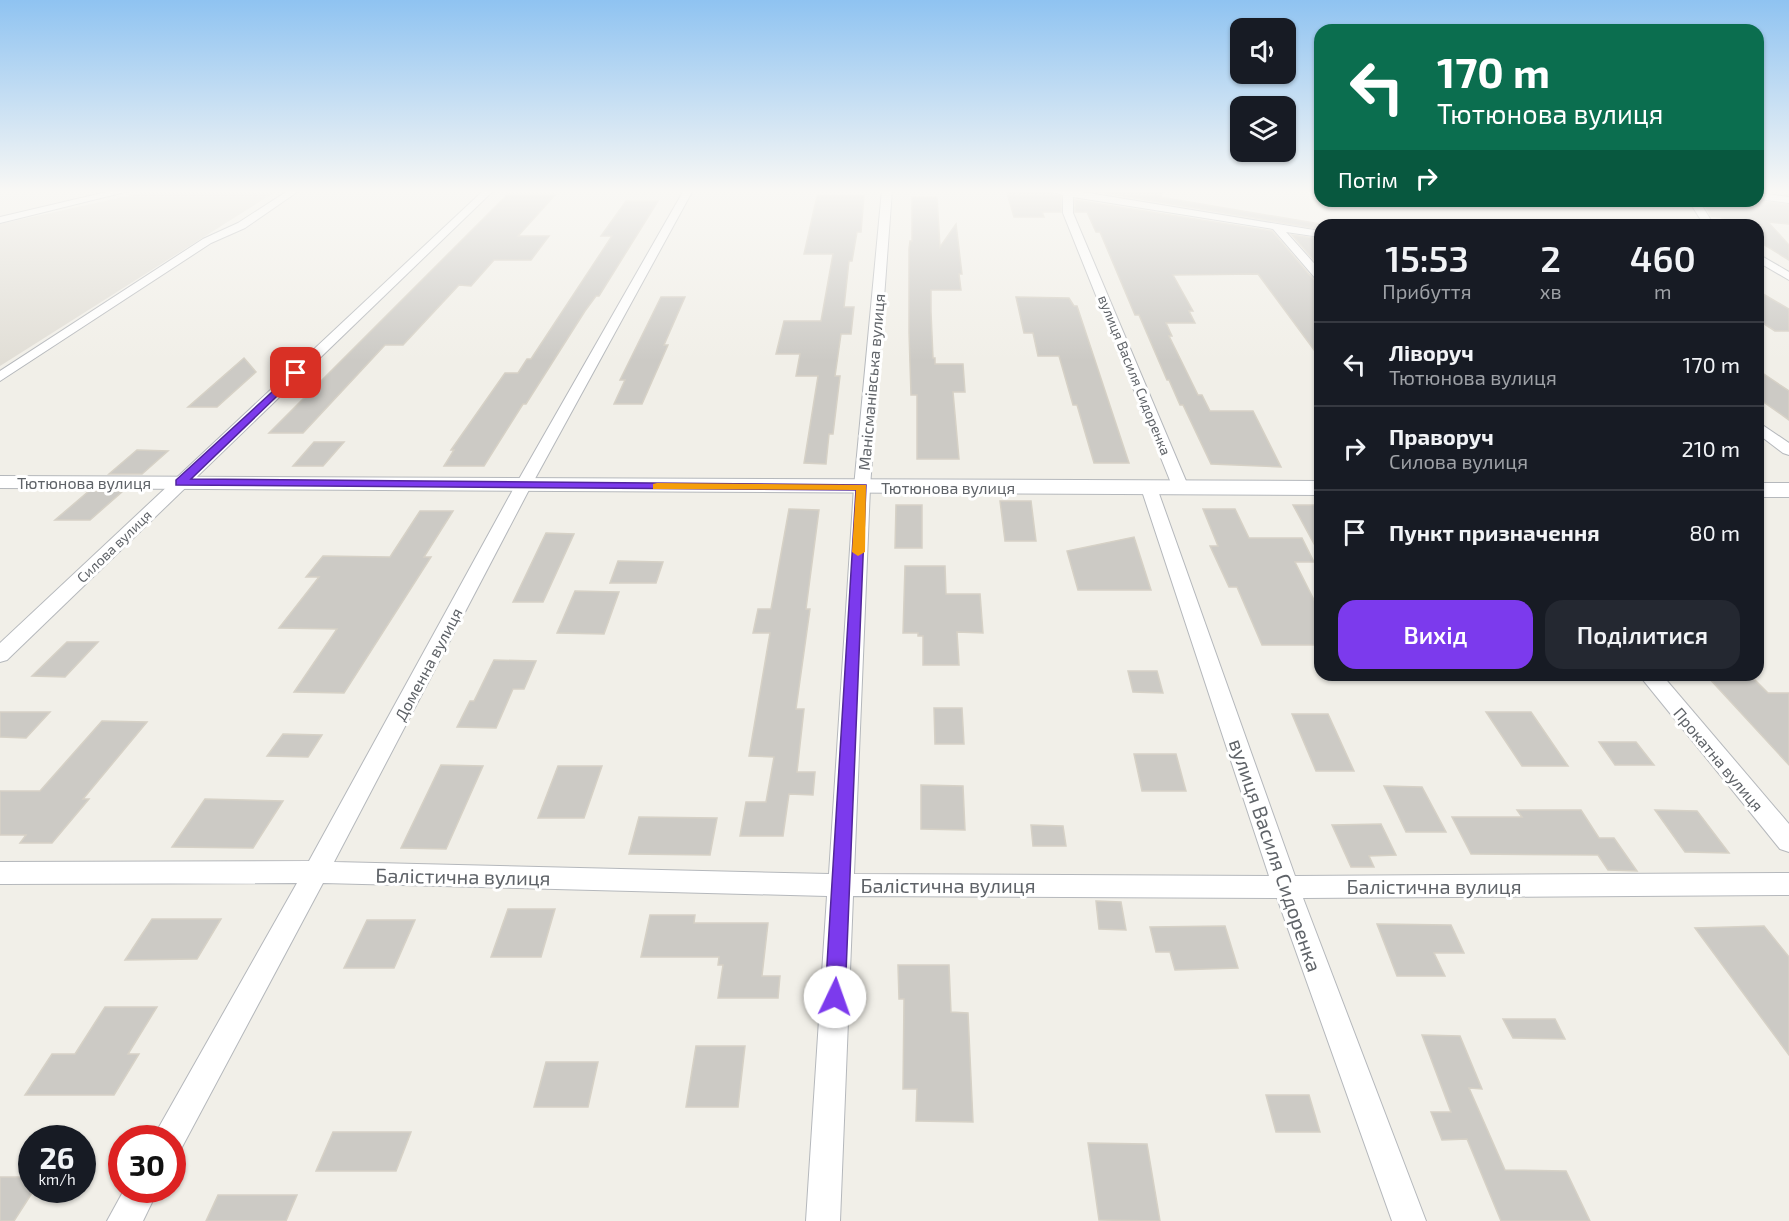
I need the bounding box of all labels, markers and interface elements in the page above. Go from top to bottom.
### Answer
map controls [1230,18,1296,162]
button: sound [1230,18,1296,84]
text: 170 m [1437,46,1550,96]
icon: left [1338,48,1416,126]
button: layers [1230,96,1296,162]
text: Тютюнова вулиця [1437,97,1664,129]
icon: right [1410,162,1443,195]
text: Потім [1338,166,1398,192]
text: 15:53 [1385,236,1469,279]
text: 2 [1540,236,1561,279]
text: 460 [1630,236,1696,279]
text: Прибуття [1382,279,1472,303]
text: хв [1540,279,1562,303]
text: m [1654,279,1672,303]
street label: вулиця Василя Сидоренка [1095,292,1175,458]
street label: Манісманівська вулиця [854,293,889,471]
text: Ліворуч [1389,339,1474,365]
pin [270,347,321,398]
icon: left [1338,348,1371,381]
text: 170 m [1683,351,1740,377]
icon: arrive [279,356,312,389]
text: Тютюнова вулиця [1389,365,1557,389]
text: Праворуч [1389,423,1494,449]
icon: right [1338,432,1371,465]
text: 210 m [1681,435,1740,461]
text: Силова вулиця [1389,449,1528,473]
street label: Тютюнова вулиця [17,473,151,493]
street label: Тютюнова вулиця [881,478,1015,498]
street label: Силова вулиця [73,506,155,586]
icon: arrive [1338,516,1371,549]
text: Пункт призначення [1389,519,1600,545]
text: 80 m [1689,519,1740,545]
button: Вихід [1338,600,1533,669]
button: Поділитися [1545,600,1740,669]
street label: Доменна вулиця [390,604,467,724]
street label: Прокатна вулиця [1669,703,1768,815]
street label: вулиця Василя Сидоренка [1224,735,1327,975]
street label: Балістична вулиця [375,862,551,891]
street label: Балістична вулиця [860,873,1036,898]
street label: Балістична вулиця [1346,874,1522,899]
position arrow [803,965,867,1029]
speed limit sign: 30 [108,1125,186,1203]
text: 26 [39,1139,75,1175]
text: km/h [38,1170,76,1188]

